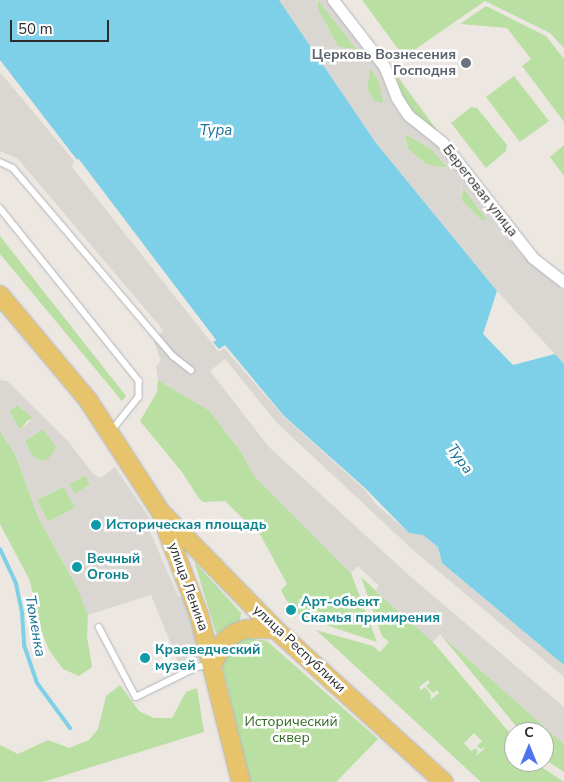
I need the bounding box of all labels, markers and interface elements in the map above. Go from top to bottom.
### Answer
scale bar [12,10,111,42]
text: 50 m [18,19,53,39]
place label: Церковь Вознесения Господня [312,47,456,80]
marker: Церковь Вознесения Господня [460,57,472,69]
water label: Тура [200,122,232,140]
street label: Береговая улица [439,142,521,240]
water label: Тура [443,440,477,478]
place label: Историческая площадь [106,517,266,533]
marker: Историческая площадь [90,519,102,531]
street label: улица Ленина [164,541,212,633]
place label: Вечный Огонь [87,551,140,584]
marker: Вечный Огонь [71,561,83,573]
water label: Тюменка [21,594,49,658]
place label: Арт-обьект Скамья примирения [301,594,440,626]
street label: улица Республики [249,602,349,696]
marker: Арт-обьект Скамья примирения [285,604,297,616]
place label: Краеведческий музей [155,642,260,674]
marker: Краеведческий музей [139,652,151,664]
park label: Исторический сквер [244,714,338,746]
north arrow [504,722,554,772]
text: С [524,723,534,742]

